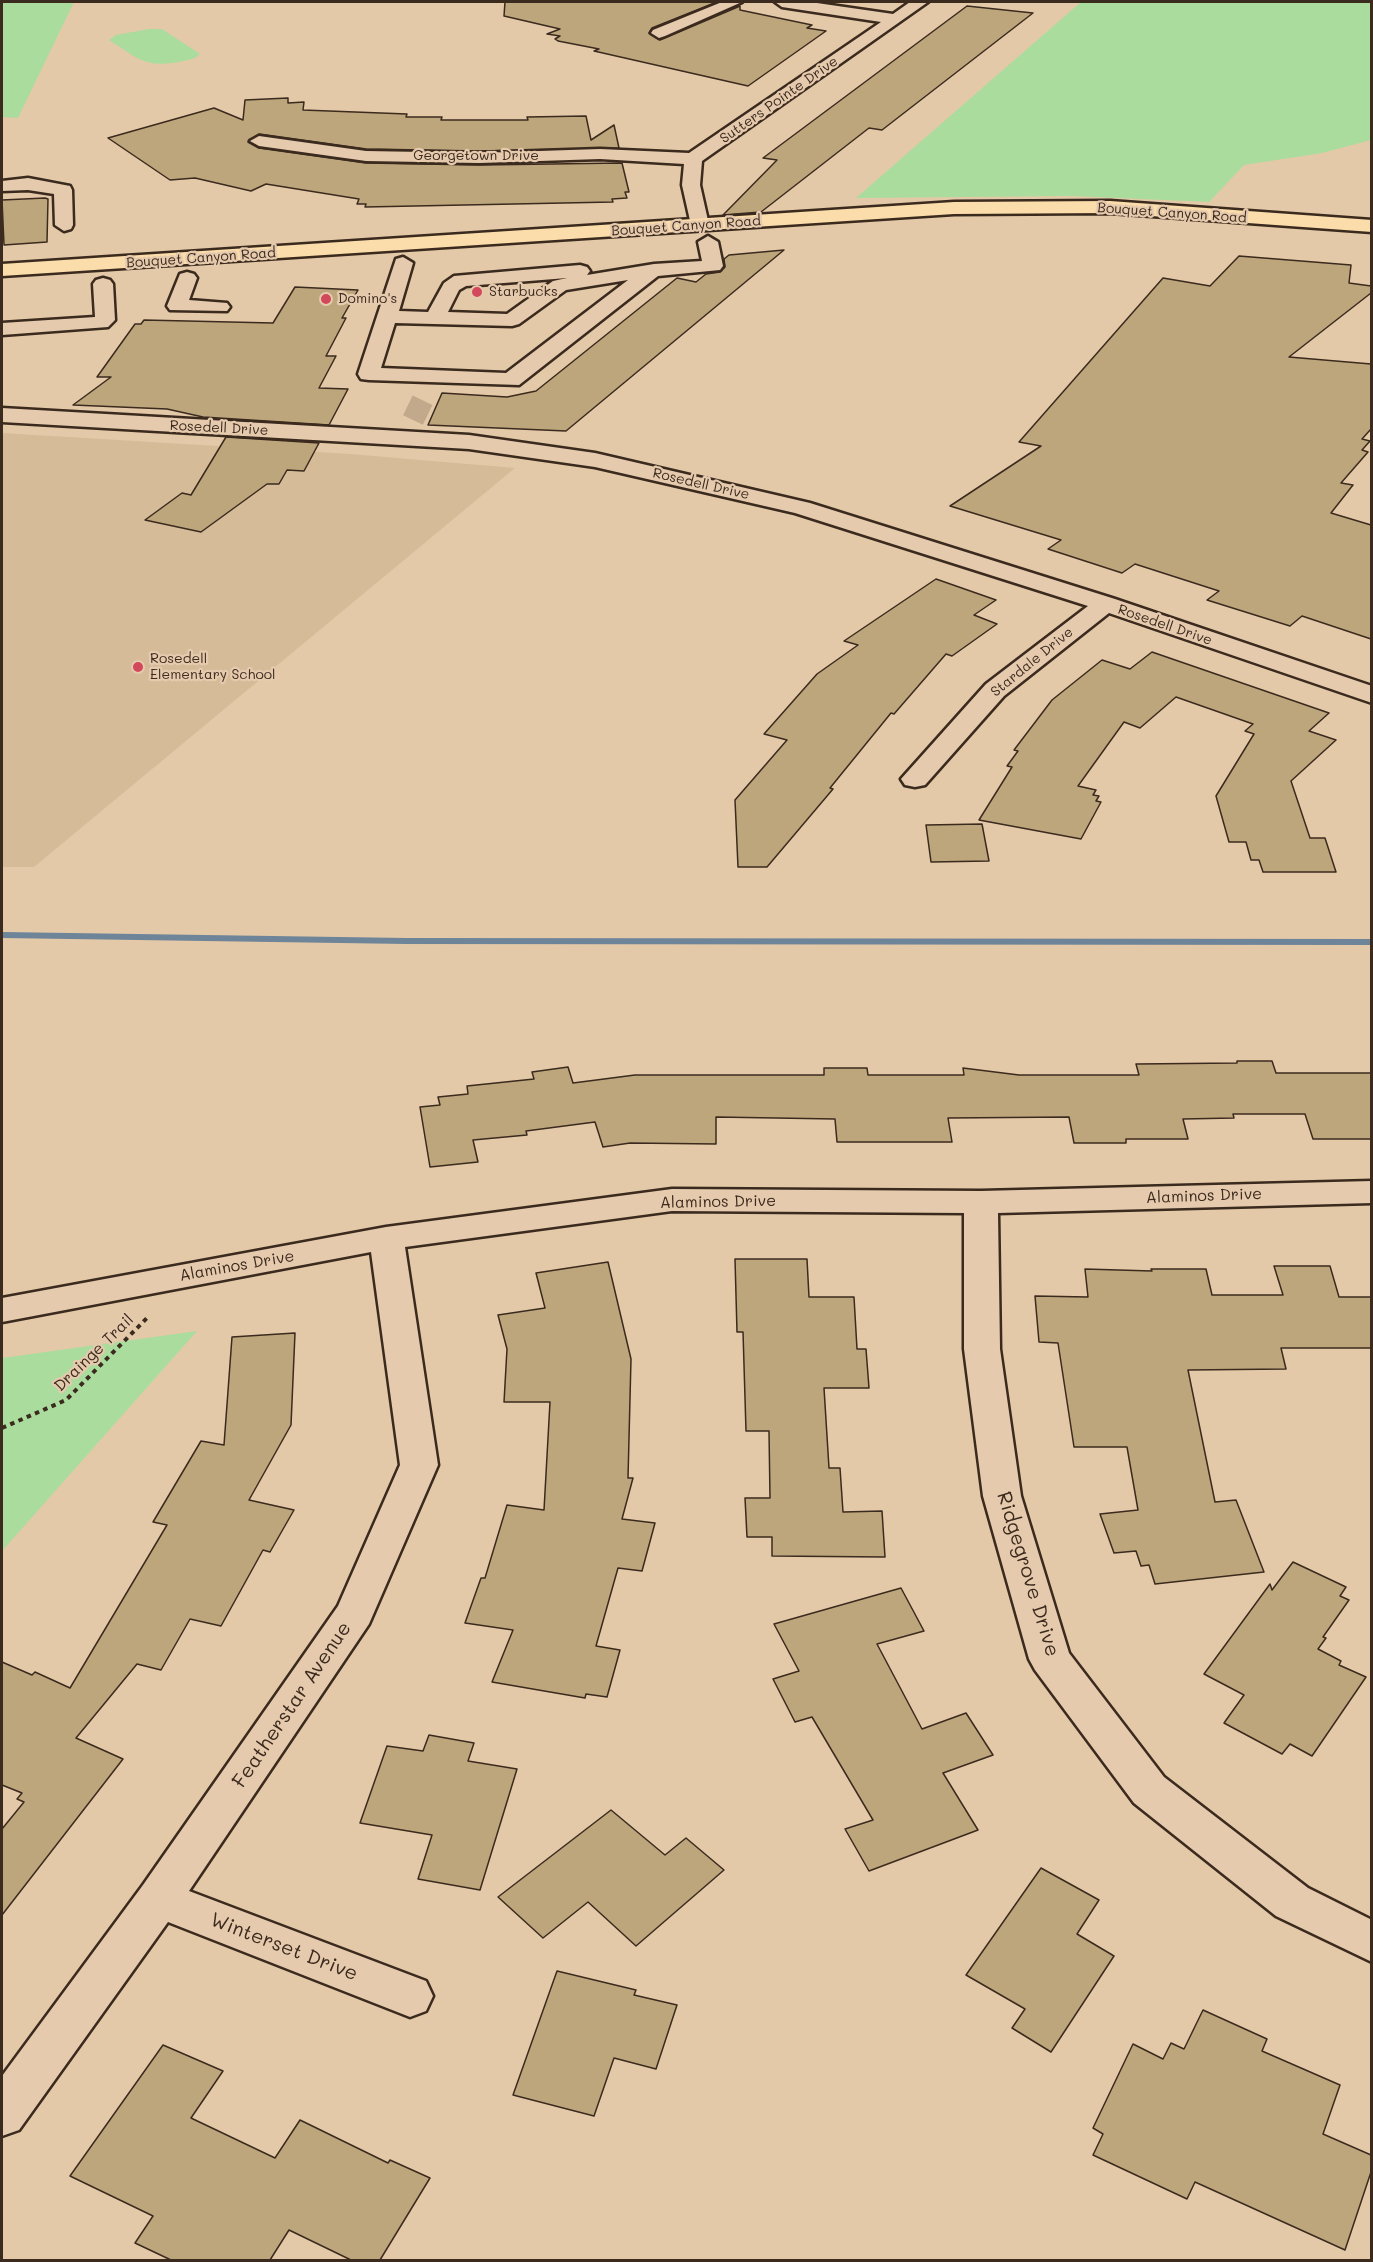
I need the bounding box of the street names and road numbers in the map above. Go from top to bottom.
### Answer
street label: Sutters Pointe Drive [717,53,841,147]
street label: Georgetown Drive [413,148,539,164]
street label: Bouquet Canyon Road [1097,199,1247,227]
street label: Bouquet Canyon Road [611,212,761,240]
street label: Bouquet Canyon Road [126,244,276,272]
street label: Rosedell Drive [169,417,269,439]
street label: Rosedell Drive [651,465,751,503]
street label: Rosedell Drive [1116,601,1214,649]
street label: Stardale Drive [987,624,1077,700]
street label: Alaminos Drive [1146,1184,1262,1208]
street label: Alaminos Drive [660,1191,776,1213]
street label: Alaminos Drive [178,1246,296,1286]
street label: Drainge Trail [50,1310,138,1396]
street label: Ridgegrove Drive [991,1489,1065,1659]
street label: Featherstar Avenue [227,1617,357,1793]
street label: Winterset Drive [207,1908,361,1986]

